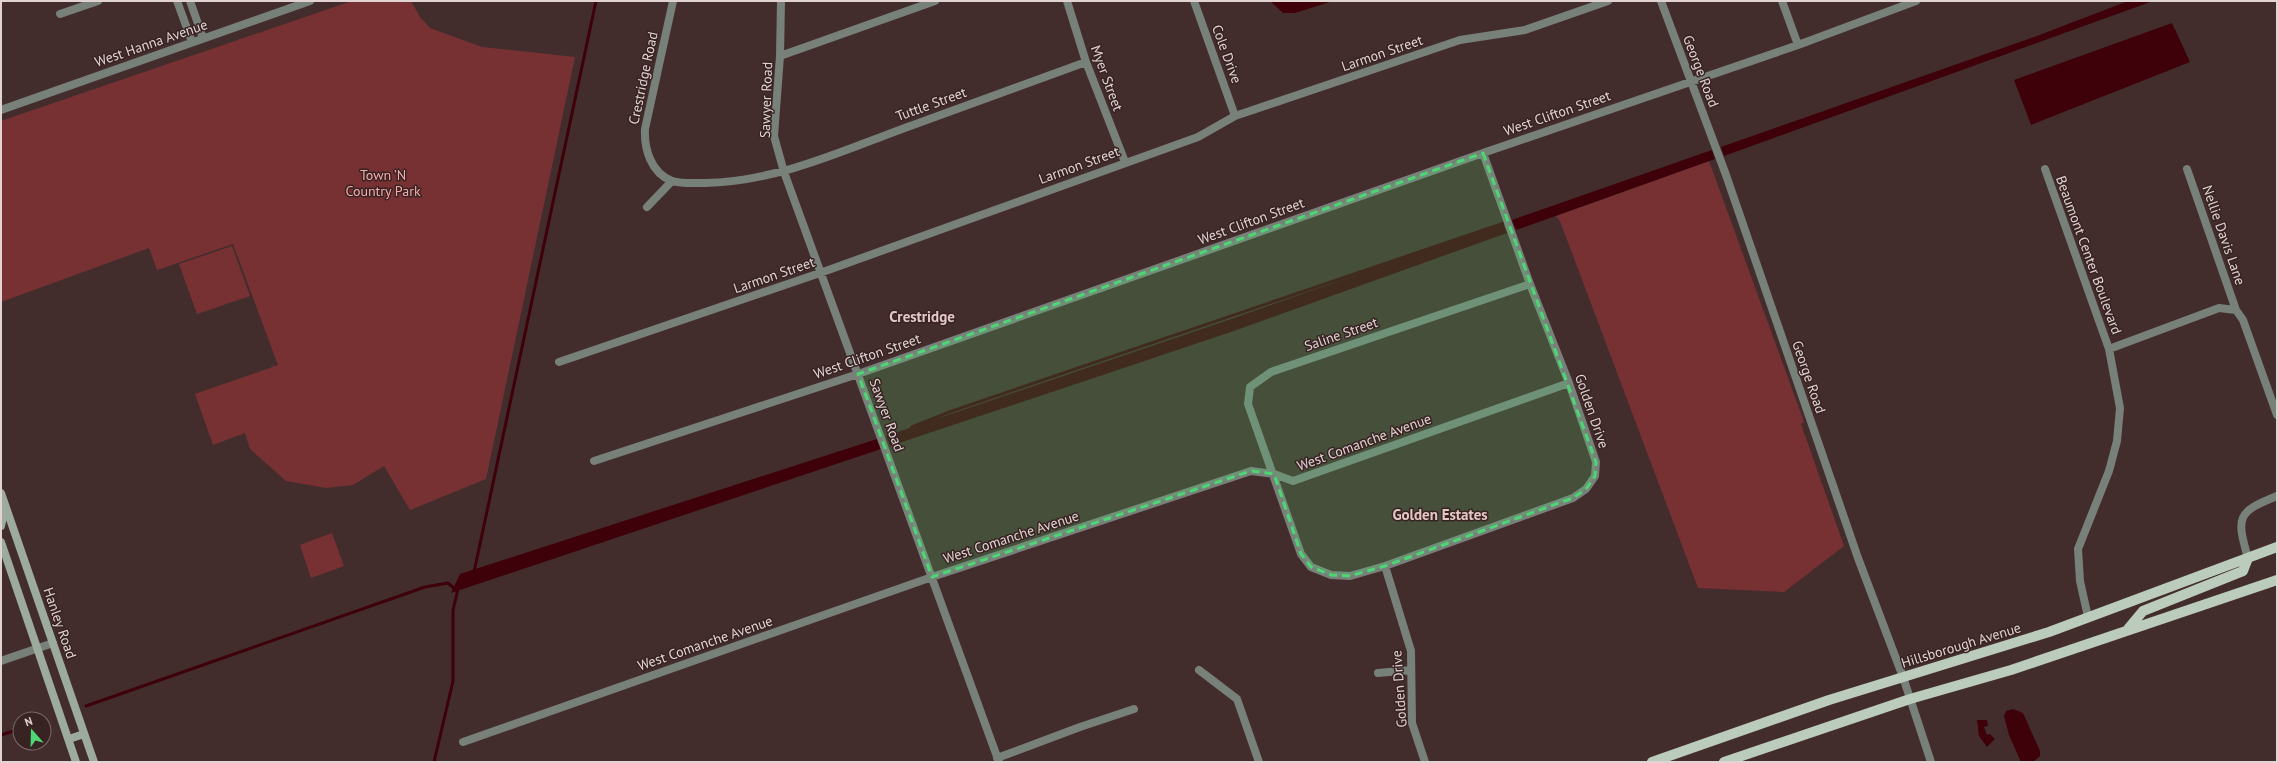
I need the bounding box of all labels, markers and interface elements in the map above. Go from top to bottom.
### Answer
street label: West Hanna Avenue [92,15,210,71]
street label: Cole Drive [1208,22,1246,86]
street label: Crestridge Road [624,30,662,126]
street label: Larmon Street [1339,31,1425,75]
street label: George Road [1679,32,1723,110]
street label: Myer Street [1087,43,1127,114]
street label: Sawyer Road [756,62,776,138]
street label: Tuttle Street [893,83,969,125]
street label: West Clifton Street [1501,86,1613,140]
street label: Larmon Street [1036,142,1122,188]
park label: Town ’N Country Park [345,166,421,200]
street label: Beaumont Center Boulevard [2052,173,2126,337]
street label: Nellie Davis Lane [2199,183,2249,287]
street label: West Clifton Street [1195,193,1307,249]
street label: Larmon Street [731,253,817,297]
district label: Crestridge [889,307,955,326]
street label: Saline Street [1302,313,1380,355]
street label: West Clifton Street [811,329,923,383]
street label: George Road [1788,338,1830,416]
street label: Golden Drive [1571,371,1613,451]
street label: Sawyer Road [865,376,909,454]
street label: West Comanche Avenue [1294,409,1434,475]
district label: Golden Estates [1392,505,1488,524]
street label: West Comanche Avenue [941,507,1081,567]
street label: Hanley Road [39,585,81,661]
street label: West Comanche Avenue [635,611,775,675]
street label: Hillsborough Avenue [1899,618,2023,672]
street label: Golden Drive [1387,650,1411,728]
north arrow [12,711,52,751]
text: N [23,714,34,729]

